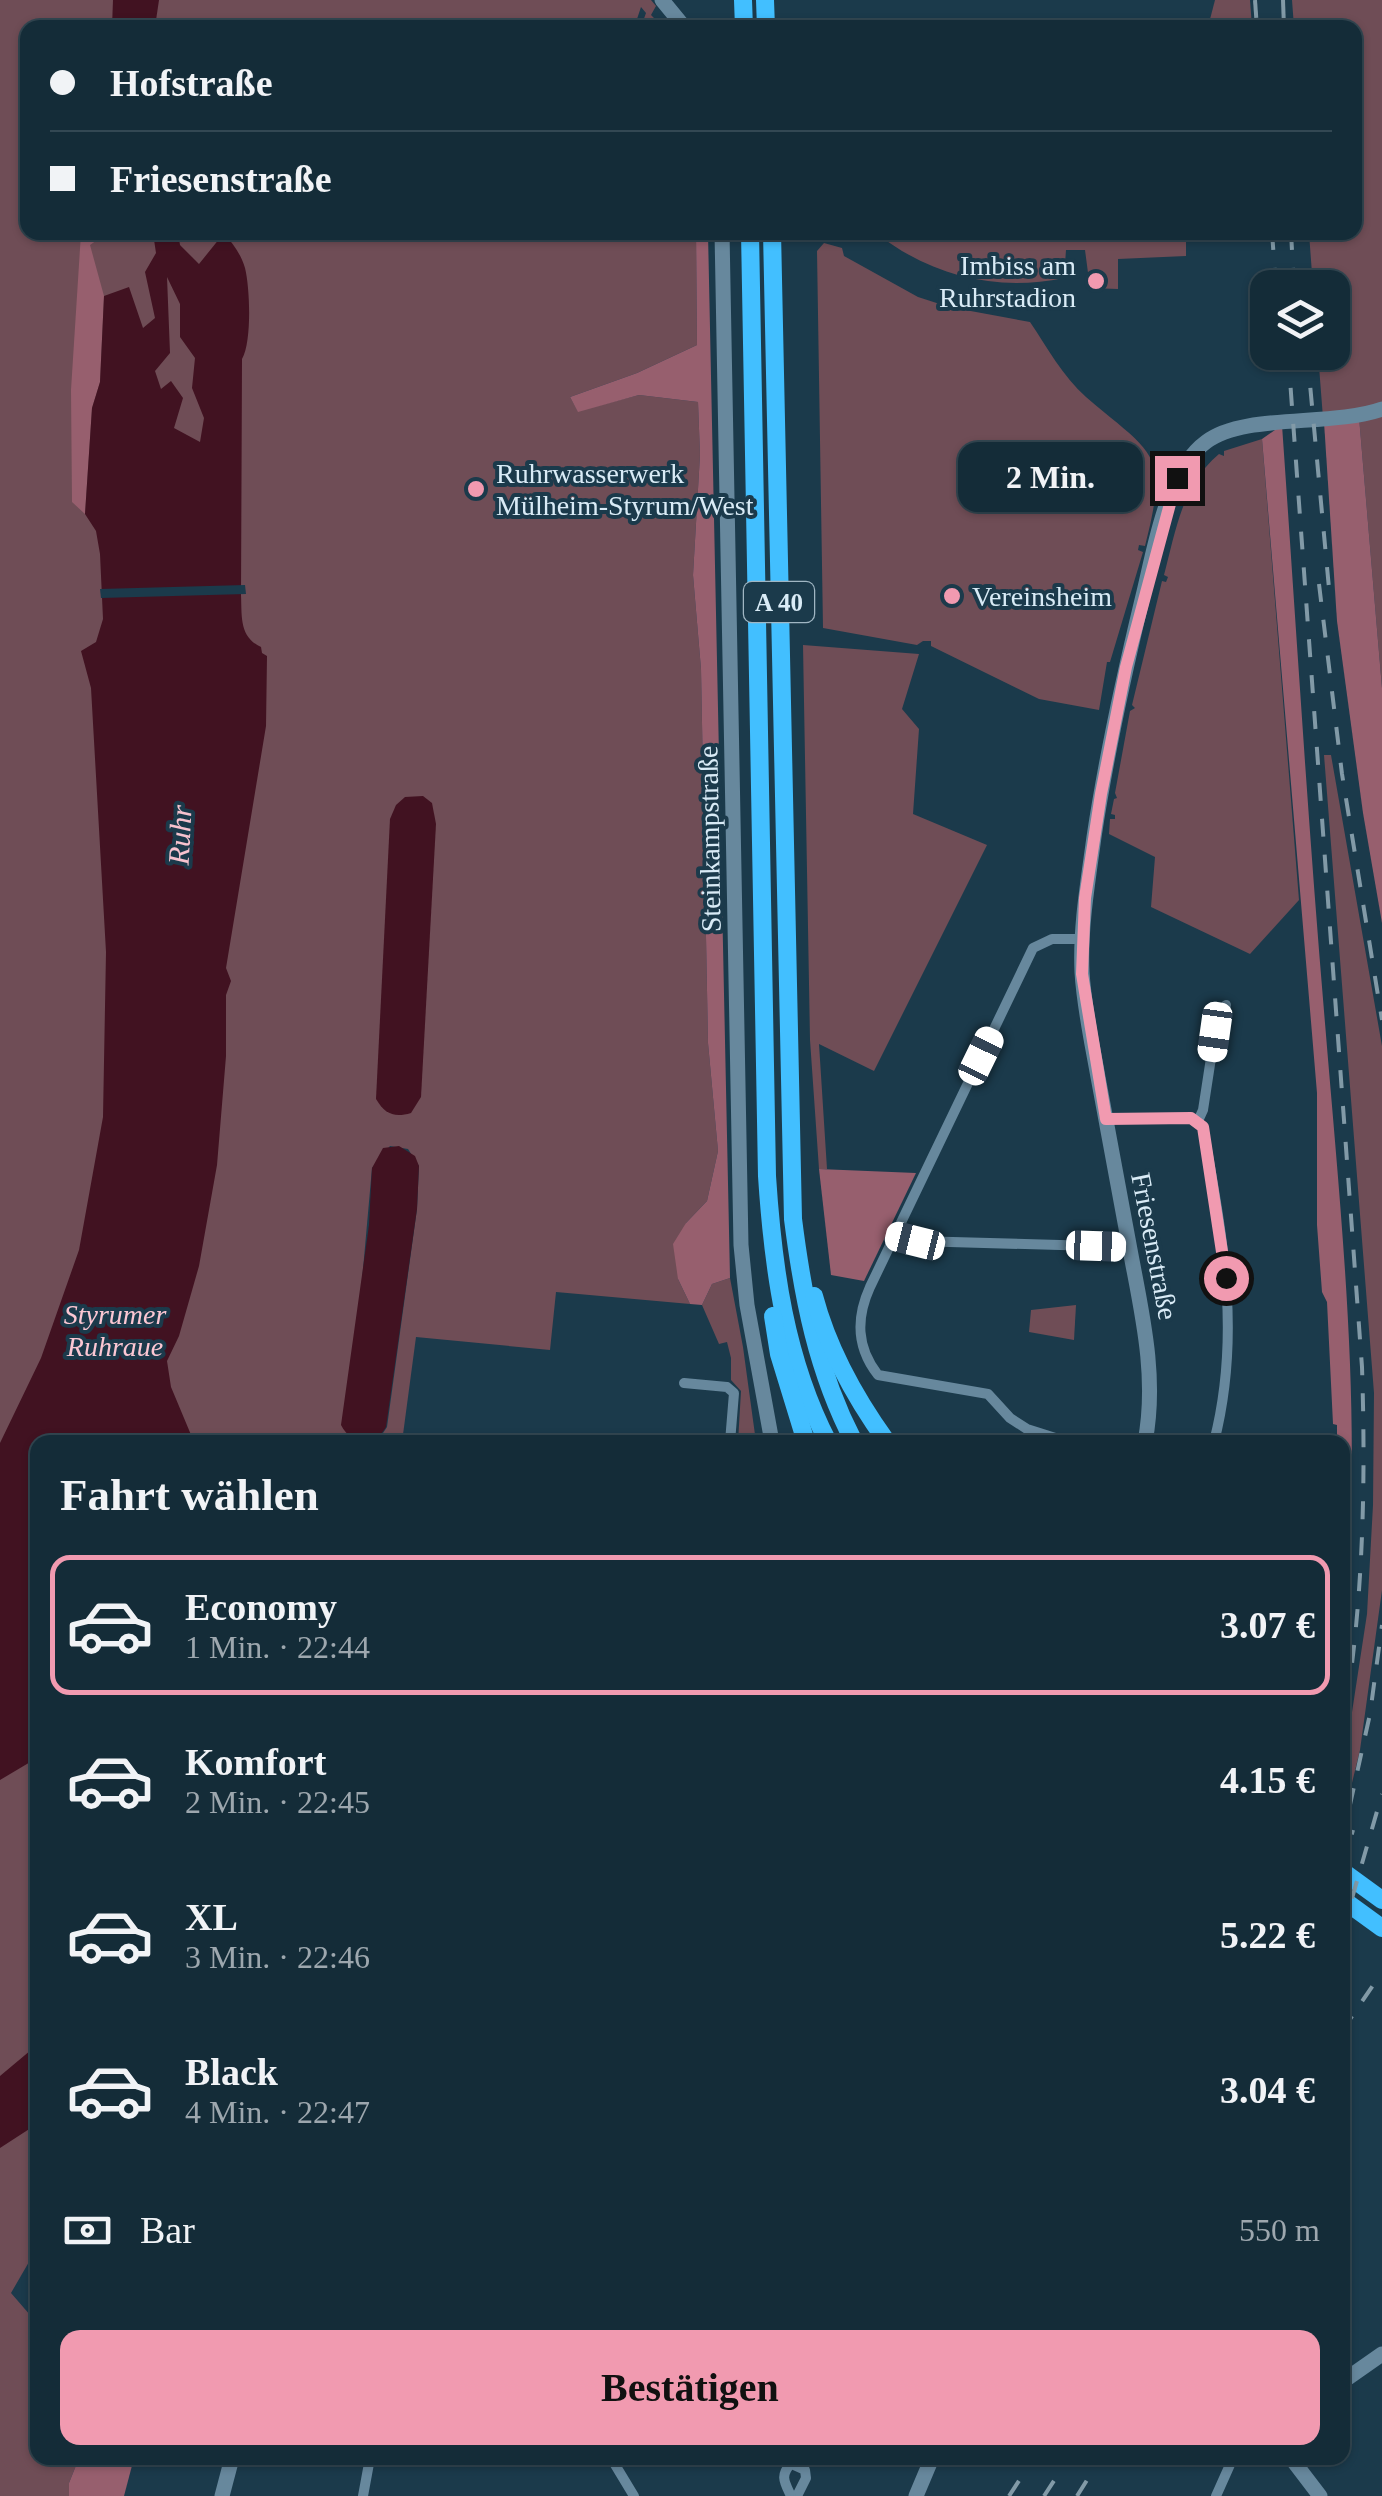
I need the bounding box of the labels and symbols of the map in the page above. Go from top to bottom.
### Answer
place label: Imbiss am Ruhrstadion [939,250,1076,313]
marker: Imbiss am Ruhrstadion [1085,270,1107,292]
callout: 2 Min. [957,443,1142,513]
route end [1155,456,1200,501]
place label: Ruhrwasserwerk Mülheim-Styrum/West [496,458,754,521]
marker: Ruhrwasserwerk Mülheim-Styrum/West [465,478,487,500]
place label: Vereinsheim [972,581,1112,612]
road number: A 40 [744,582,814,622]
marker: Vereinsheim [941,585,963,607]
street label: Steinkampstraße [692,745,727,933]
water label: Ruhr [161,804,198,867]
car [1196,1000,1234,1064]
car [954,1022,1008,1090]
street label: Friesenstraße [1125,1170,1184,1322]
car [882,1219,948,1263]
car [1065,1230,1127,1262]
route start [1204,1256,1249,1301]
park label: Styrumer Ruhraue [64,1299,166,1362]

